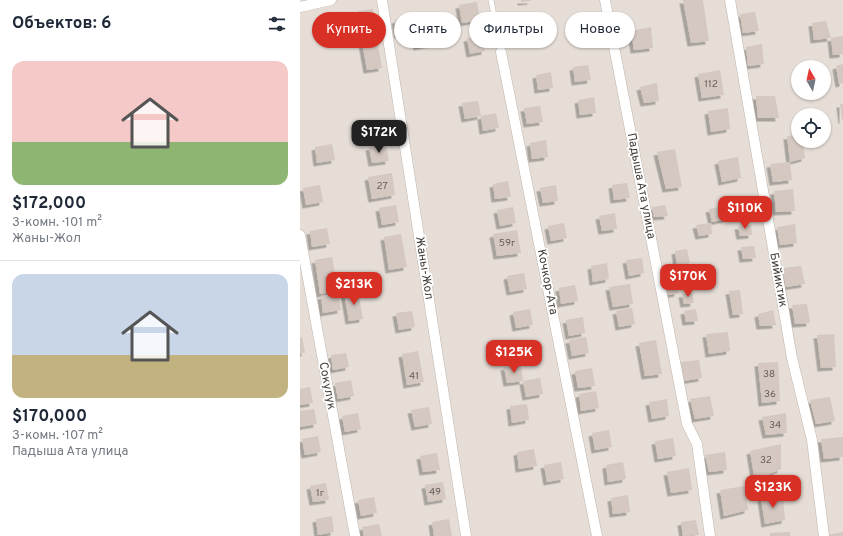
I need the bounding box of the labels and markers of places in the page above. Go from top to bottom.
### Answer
pin: $172K [351,120,407,154]
pin: $110K [717,196,773,230]
pin: $170K [660,264,716,298]
pin: $213K [326,272,382,306]
pin: $125K [486,340,542,374]
pin: $123K [745,475,801,509]

